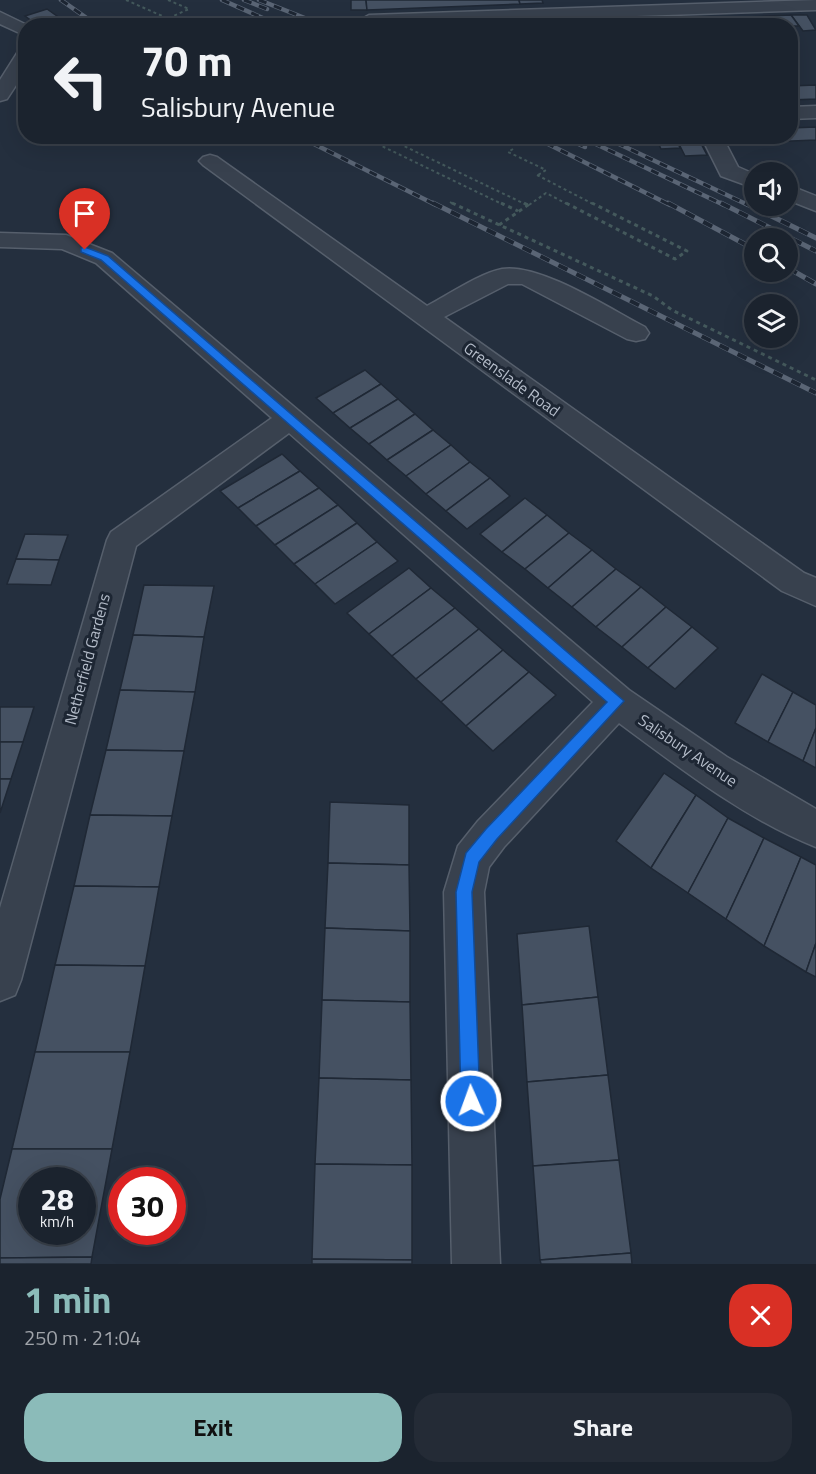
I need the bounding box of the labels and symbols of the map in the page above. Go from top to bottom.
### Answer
pin [59,188,110,250]
street label: Greenslade Road [459,336,565,422]
street label: Netherfield Gardens [58,591,116,727]
street label: Salisbury Avenue [634,708,742,792]
position arrow [439,1069,503,1133]
speed limit sign: 30 [108,1167,186,1245]

